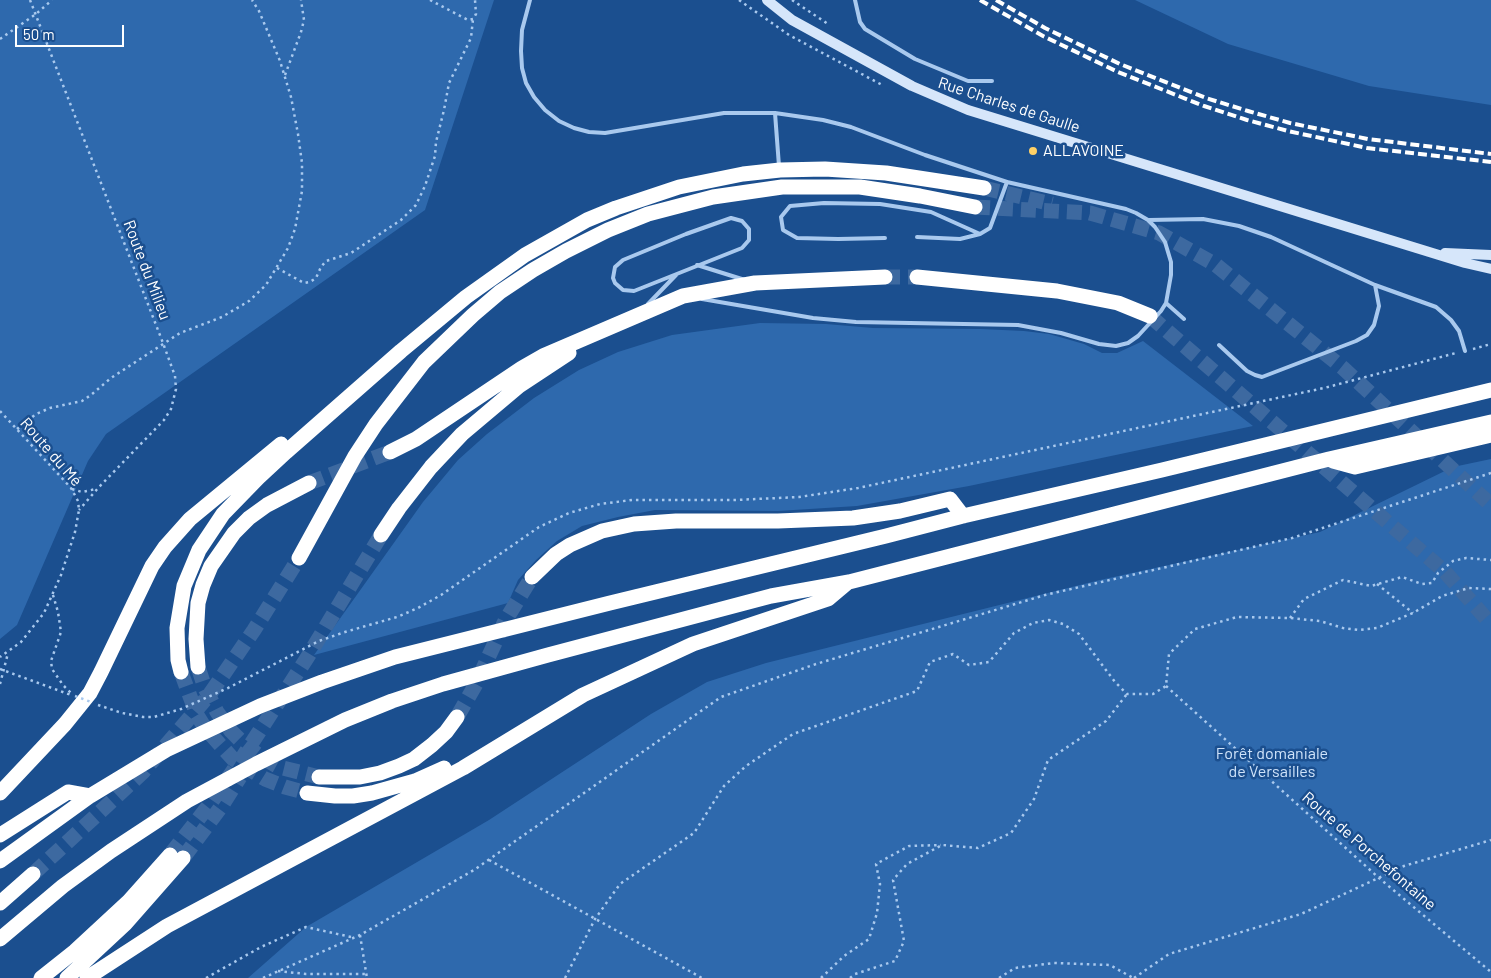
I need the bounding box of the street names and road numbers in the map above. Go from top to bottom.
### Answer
street label: Rue Charles de Gaulle [936,73,1082,137]
street label: Route du Milieu [119,217,175,323]
street label: Route du Mé [16,414,86,490]
street label: Route de Porchefontaine [1298,788,1440,914]

